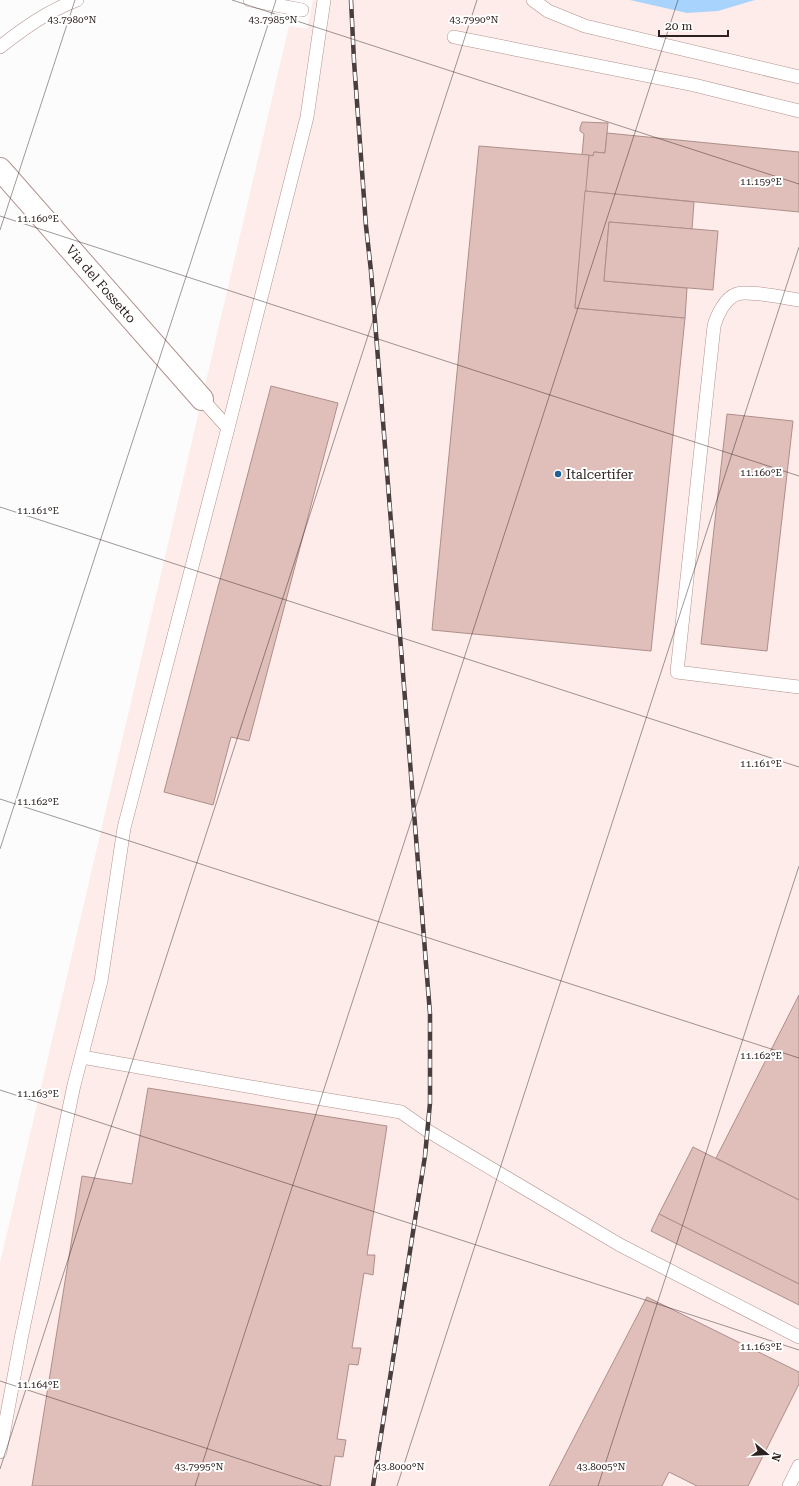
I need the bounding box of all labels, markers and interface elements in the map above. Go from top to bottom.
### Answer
scale bar [659,12,728,38]
text: 43.7980°N [47,14,97,25]
text: 43.7985°N [248,14,298,25]
text: 43.7990°N [449,14,499,25]
text: 20 m [665,19,692,33]
text: 11.159°E [740,176,782,187]
text: 11.160°E [17,213,59,224]
street label: Via del Fossetto [63,242,139,326]
place label: Italcertifer [566,467,634,482]
text: 11.160°E [740,467,782,478]
marker: Italcertifer [553,469,563,479]
text: 11.161°E [17,505,59,516]
text: 11.161°E [740,758,782,769]
text: 11.162°E [17,796,59,807]
text: 11.162°E [740,1050,782,1061]
text: 11.163°E [17,1088,59,1099]
text: 11.163°E [740,1341,782,1352]
text: 11.164°E [17,1379,59,1390]
north arrow [747,1434,787,1474]
text: N [768,1451,784,1463]
text: 43.7995°N [174,1461,224,1472]
text: 43.8000°N [375,1461,425,1472]
text: 43.8005°N [576,1461,626,1472]

